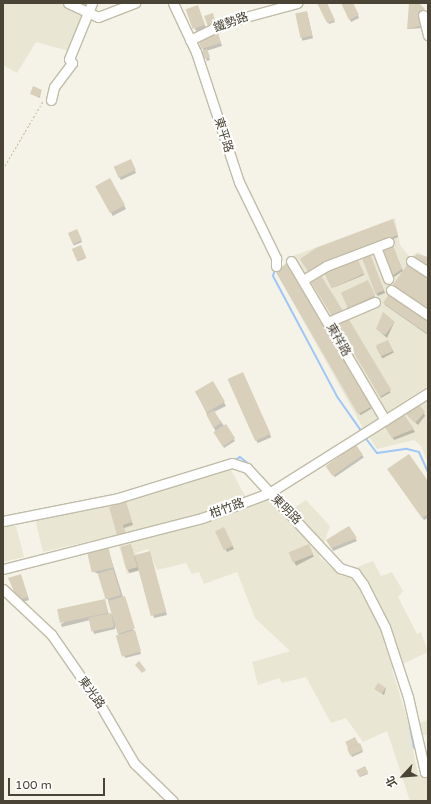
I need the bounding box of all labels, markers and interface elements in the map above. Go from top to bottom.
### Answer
street label: 鐵勢路 [212,10,250,36]
street label: 東平路 [211,116,235,154]
street label: 東祥路 [323,321,353,359]
street label: 東明路 [268,492,304,528]
street label: 柑竹路 [208,496,246,522]
street label: 東光路 [75,674,107,712]
north arrow [383,756,423,796]
scale bar [10,770,107,796]
text: 北 [384,774,400,789]
text: 100 m [15,778,52,792]

